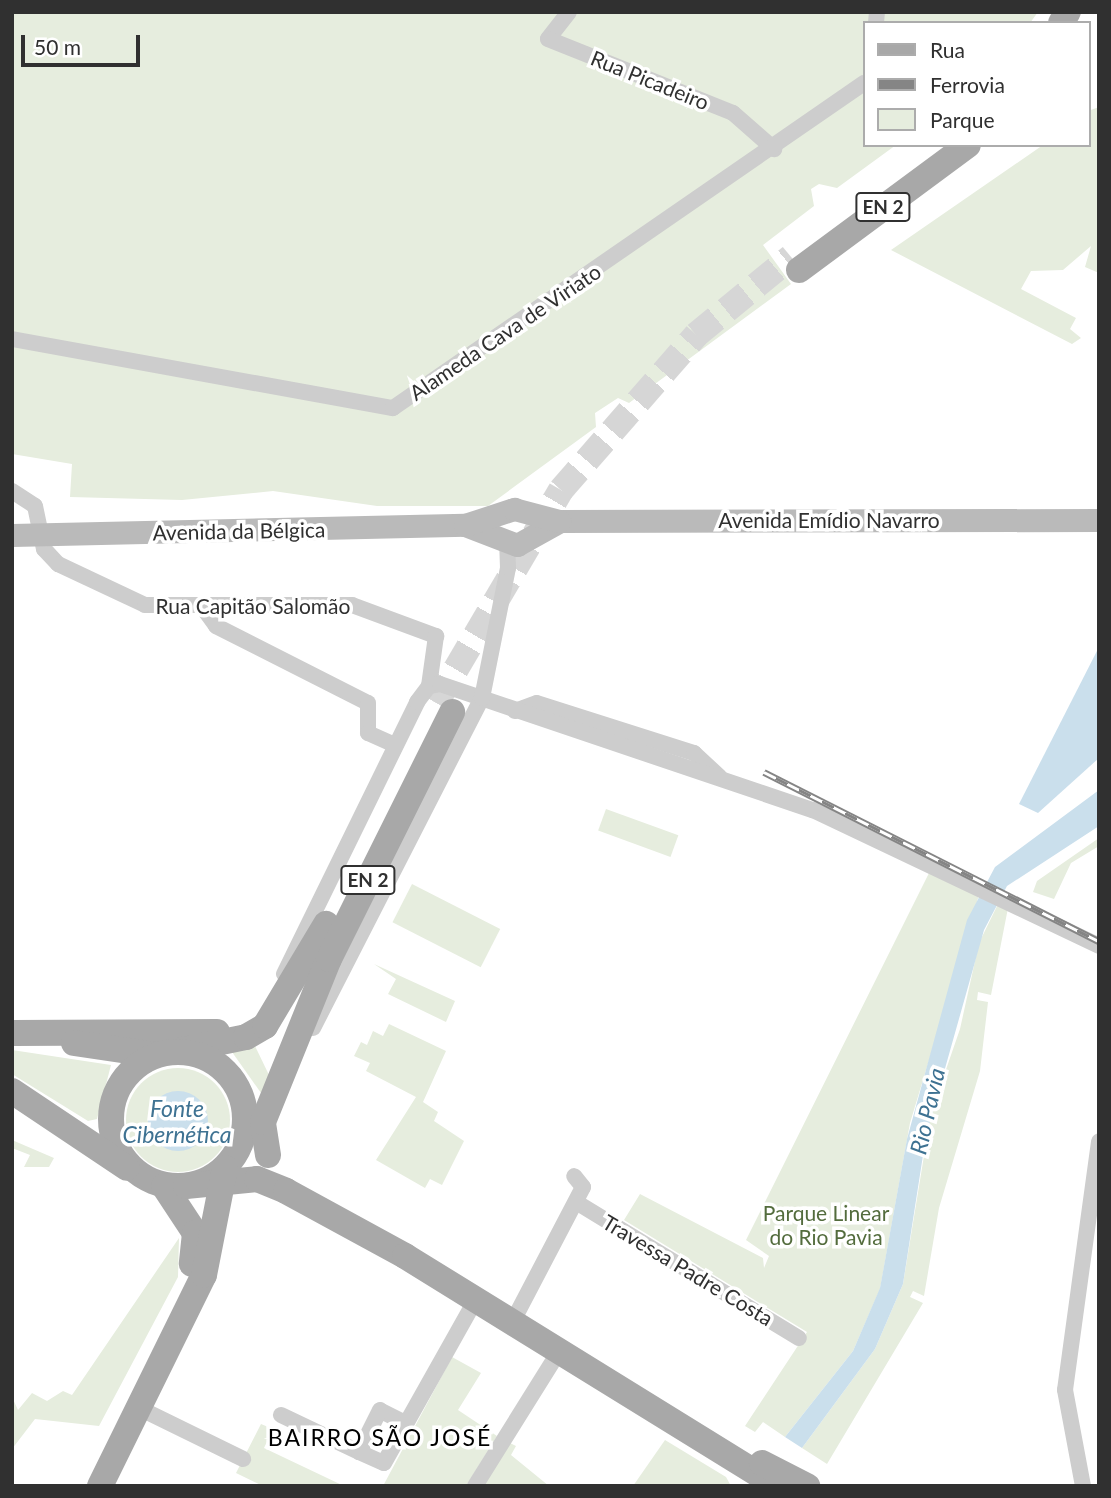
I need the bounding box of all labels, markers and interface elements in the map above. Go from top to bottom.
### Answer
scale bar [24,21,144,65]
legend [862,21,1090,147]
text: 50 m [34,34,81,59]
text: Rua [930,37,965,62]
street label: Rua Picadeiro [587,45,713,115]
text: Ferrovia [930,72,1005,97]
text: Parque [930,107,995,132]
road number: EN 2 [855,192,911,223]
street label: Alameda Cava de Viriato [404,258,606,406]
street label: Avenida Emídio Navarro [718,507,940,533]
street label: Avenida da Bélgica [152,517,326,545]
street label: Rua Capitão Salomão [156,593,350,619]
road number: EN 2 [340,864,396,895]
water label: Rio Pavia [904,1065,950,1157]
water label: Fonte Cibernética [122,1094,232,1148]
park label: Parque Linear do Rio Pavia [763,1200,889,1250]
street label: Travessa Padre Costa [598,1209,778,1331]
district label: BAIRRO SÃO JOSÉ [269,1423,491,1451]

